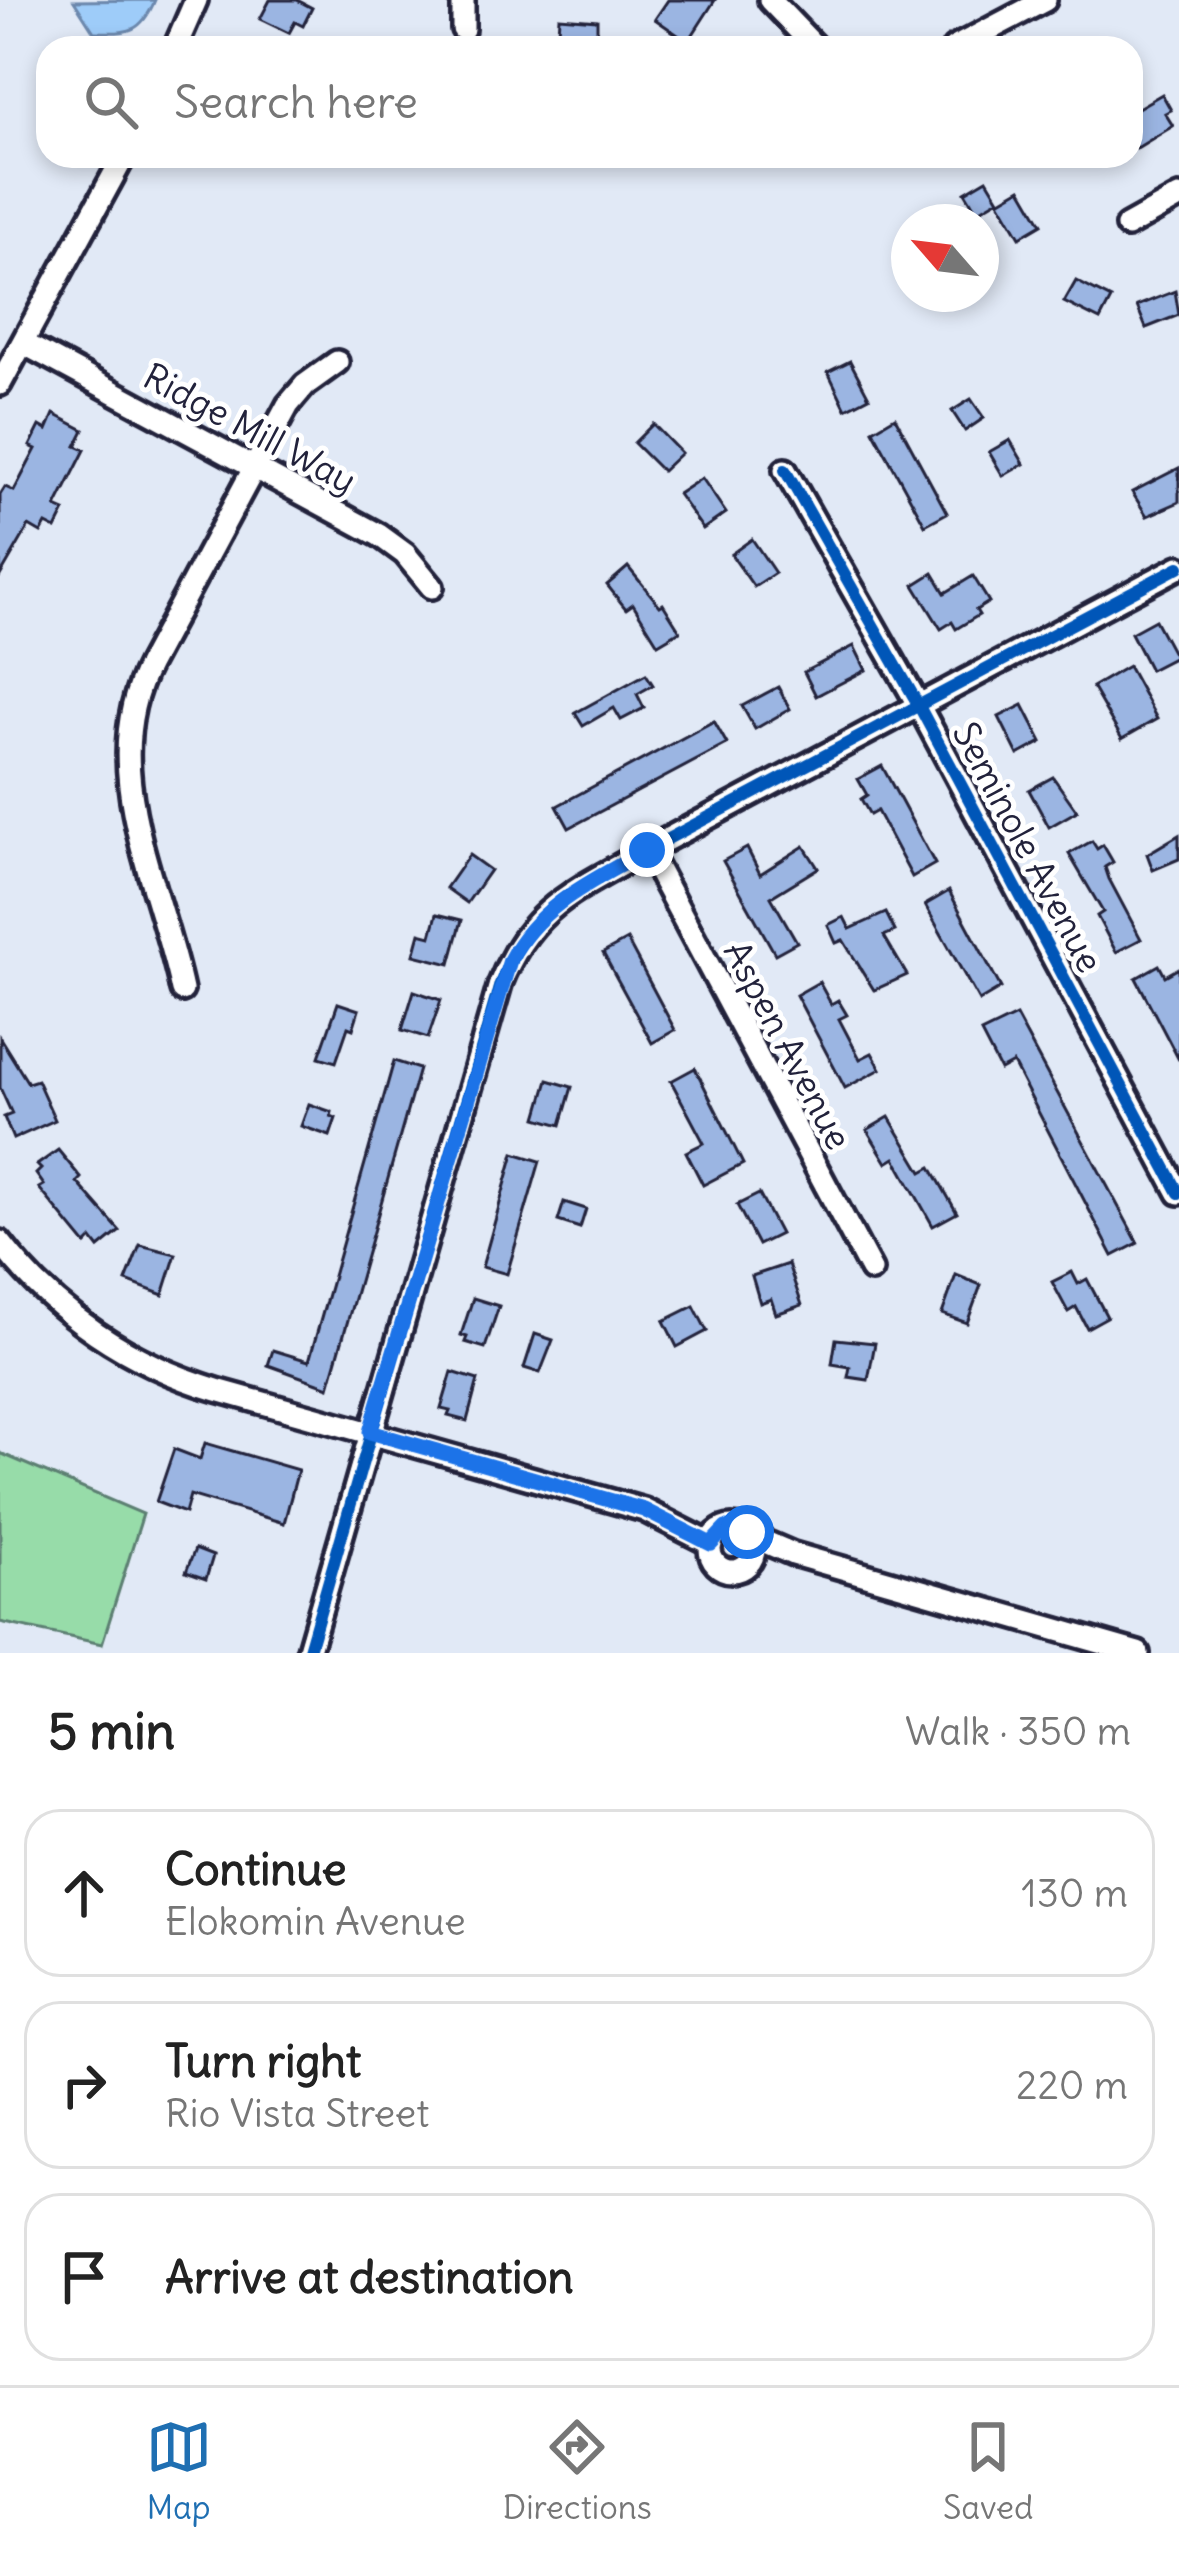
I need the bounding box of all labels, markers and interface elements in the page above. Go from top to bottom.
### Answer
search box [36,36,1143,168]
icon: search [78,69,144,135]
text: Search here [174,74,418,130]
north arrow [891,204,999,312]
street label: Ridge Mill Way [136,354,364,503]
street label: Seminole Avenue [943,714,1112,980]
route end [620,823,674,877]
street label: Aspen Avenue [714,933,861,1157]
route start [720,1505,774,1559]
text: 5 min [48,1699,175,1763]
text: Walk · 350 m [905,1707,1131,1756]
text: Continue [165,1841,347,1897]
icon: ahead [51,1860,117,1926]
text: 130 m [1021,1869,1128,1918]
text: Elokomin Avenue [165,1897,466,1946]
text: Turn right [165,2033,361,2089]
icon: right [51,2052,117,2118]
text: 220 m [1016,2061,1128,2110]
text: Rio Vista Street [165,2089,429,2138]
icon: arrive [51,2244,117,2310]
text: Arrive at destination [165,2249,574,2305]
tab: Map [146,2414,212,2528]
tab: Directions [503,2414,652,2528]
tab: Saved [943,2414,1033,2528]

